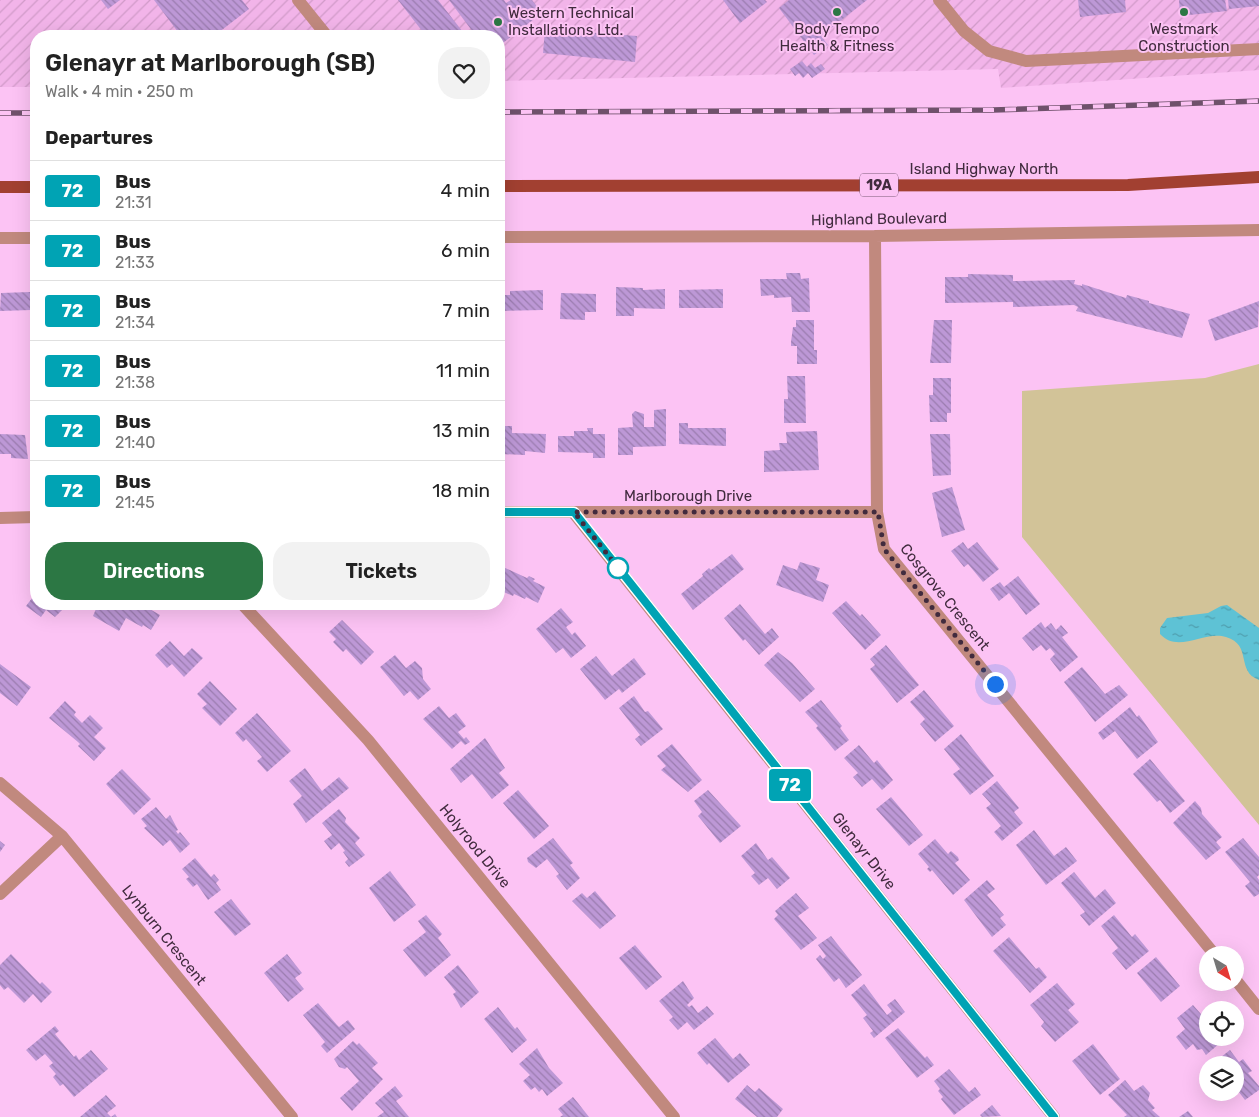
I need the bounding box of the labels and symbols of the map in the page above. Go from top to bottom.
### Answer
place label: Western Technical Installations Ltd. [508,4,634,39]
marker: Body Tempo Health & Fitness [831,6,843,18]
marker: Westmark Construction [1178,6,1190,18]
marker: Western Technical Installations Ltd. [492,16,504,28]
place label: Body Tempo Health & Fitness [780,20,895,55]
place label: Westmark Construction [1138,20,1230,55]
street label: Island Highway North [910,160,1058,178]
road number: 19A [860,174,898,196]
street label: Highland Boulevard [811,209,947,229]
street label: Marlborough Drive [624,487,752,505]
street label: Cosgrove Crescent [896,540,994,654]
unlabelled marker [607,557,629,579]
your location [983,672,1008,697]
line badge: 72 [768,769,812,801]
street label: Holyrood Drive [436,800,514,892]
street label: Glenayr Drive [828,809,900,893]
street label: Lynburn Crescent [118,881,210,989]
north arrow [1199,946,1244,991]

